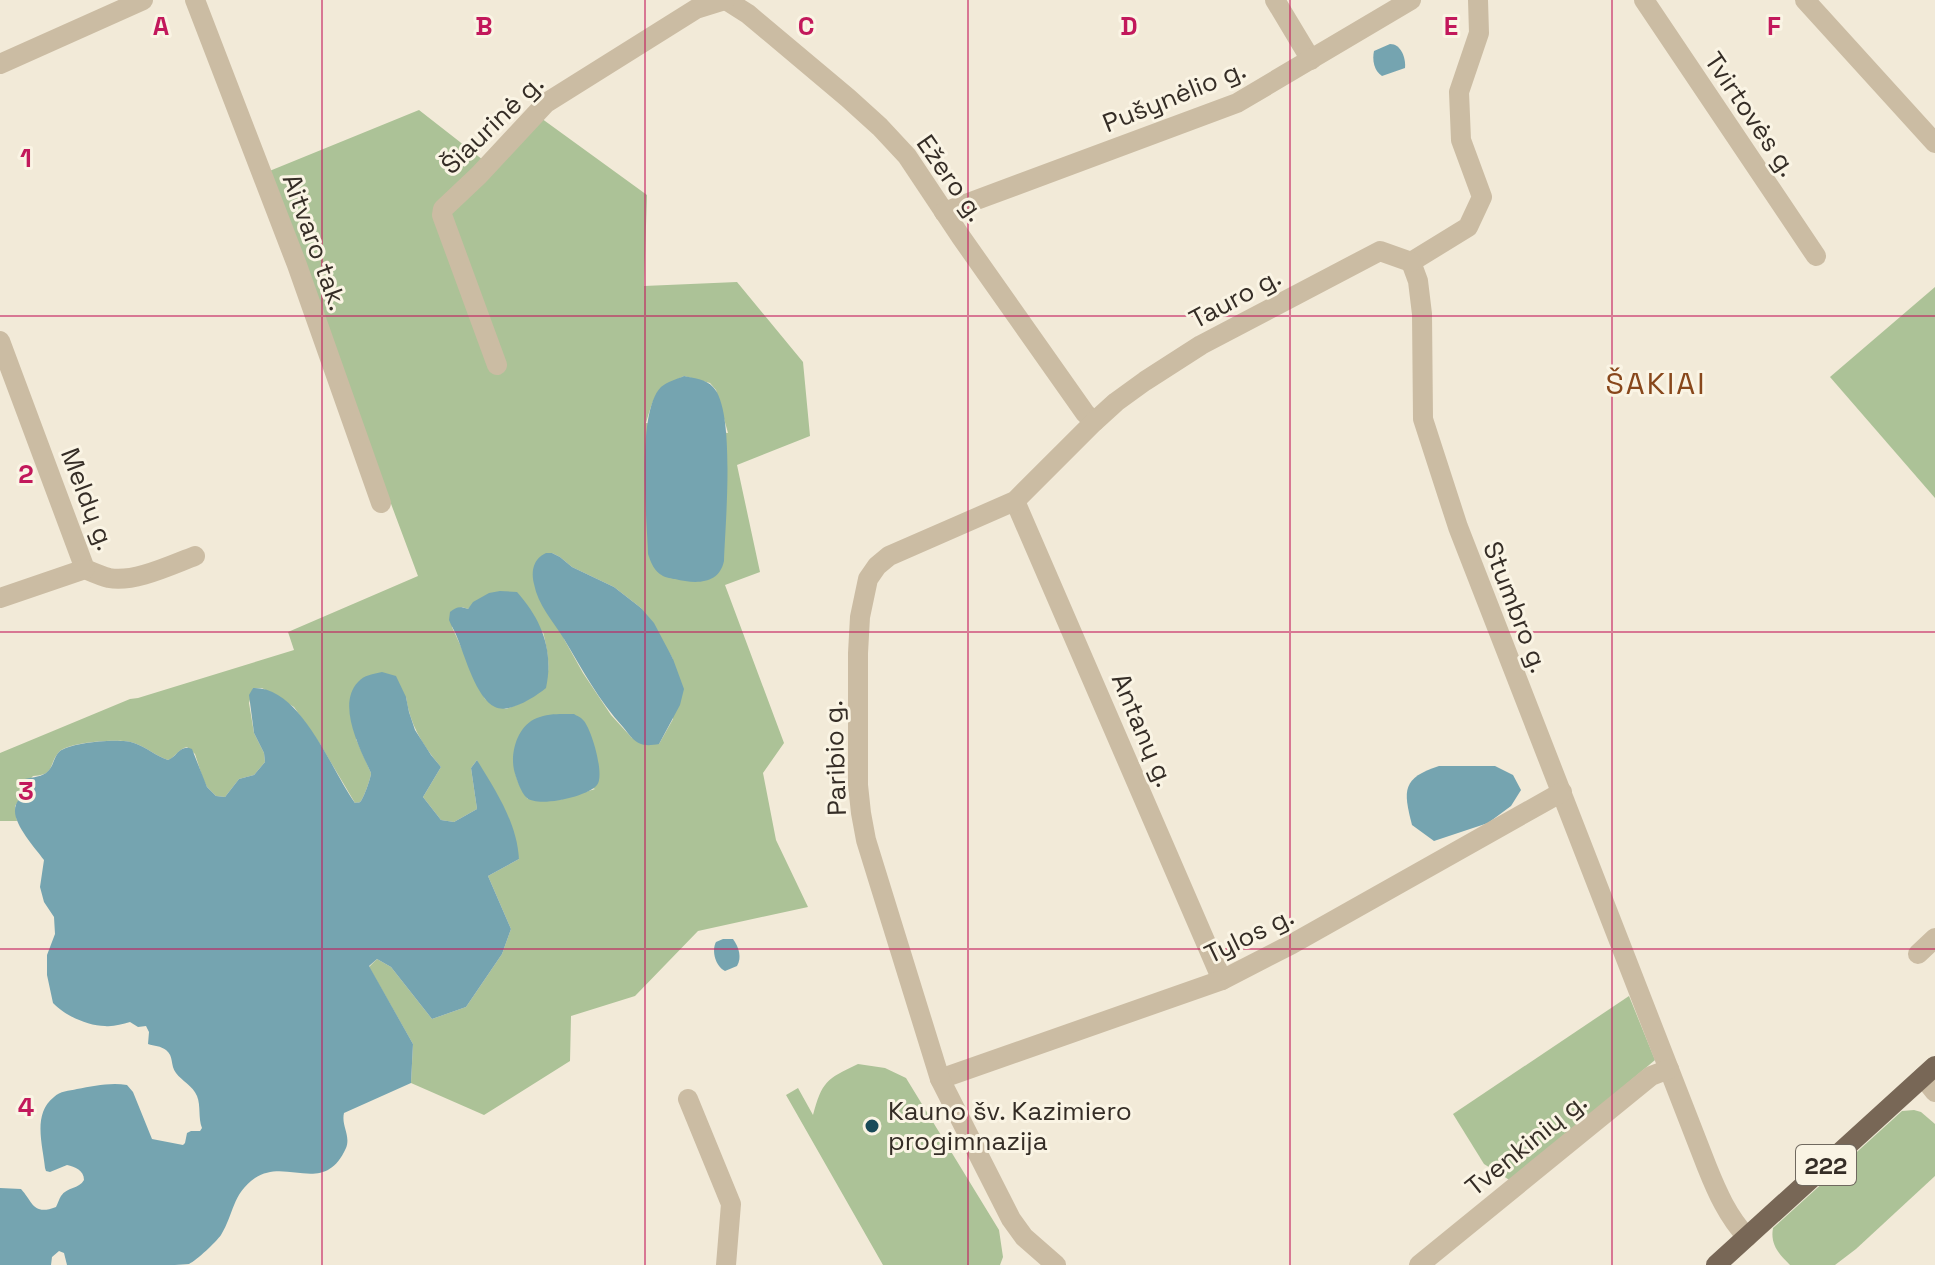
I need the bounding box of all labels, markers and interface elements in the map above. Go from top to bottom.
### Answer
text: A [153,9,170,43]
text: B [475,9,493,43]
text: C [798,9,814,43]
text: D [1120,9,1138,43]
text: E [1444,9,1458,43]
text: F [1767,9,1781,43]
street label: Tvirtovės g. [1697,45,1805,183]
street label: Pušynėlio g. [1098,52,1250,140]
street label: Šiaurinė g. [433,67,551,181]
street label: Ežero g. [909,128,993,228]
text: 1 [20,141,32,175]
street label: Aitvaro tak. [275,169,355,315]
street label: Tauro g. [1183,260,1287,336]
district label: ŠAKIAI [1605,364,1707,403]
street label: Meldų g. [53,443,123,555]
text: 2 [18,457,34,491]
street label: Stumbro g. [1475,536,1557,678]
street label: Antanų g. [1104,668,1182,792]
street label: Paribio g. [816,700,854,816]
text: 3 [18,774,34,808]
street label: Tylos g. [1199,899,1299,971]
street label: Tvenkinių g. [1458,1085,1594,1203]
text: 4 [18,1090,34,1124]
place label: Kauno šv. Kazimiero progimnazija [888,1094,1132,1158]
marker: Kauno šv. Kazimiero progimnazija [863,1117,881,1135]
road number: 222 [1796,1145,1856,1185]

